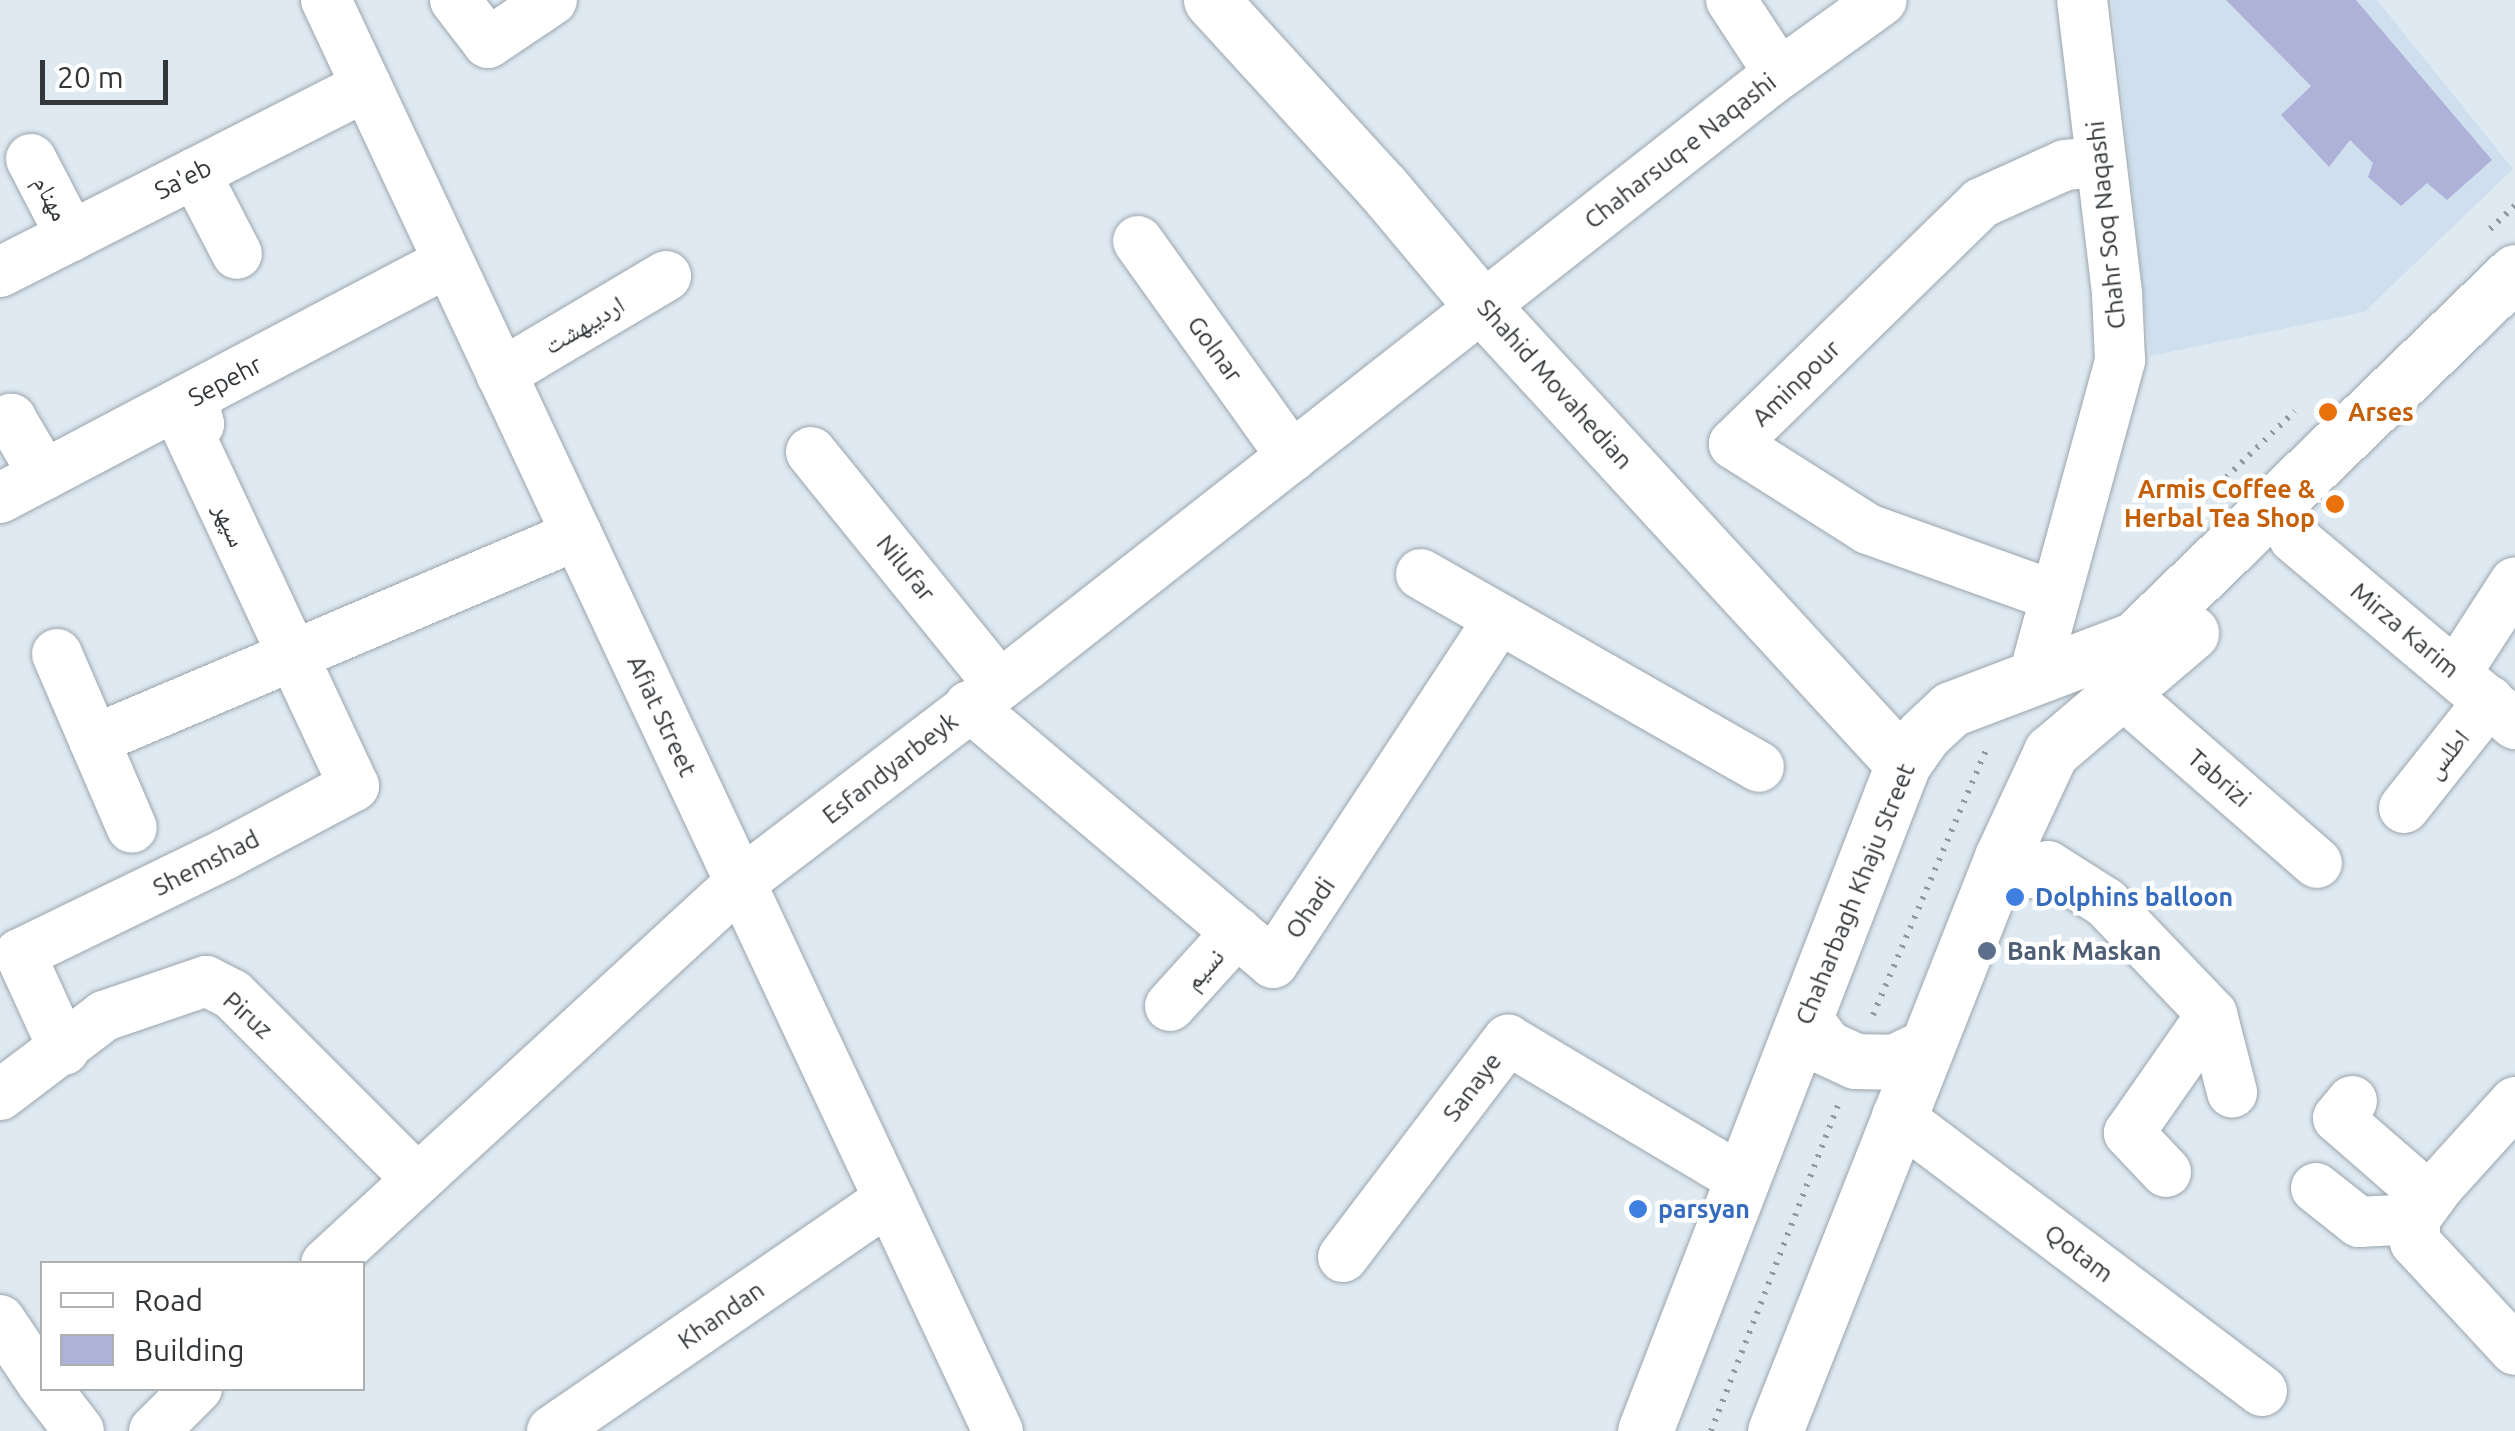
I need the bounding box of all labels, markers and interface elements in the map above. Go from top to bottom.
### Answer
scale bar [45,40,172,102]
text: 20 m [57,60,124,94]
street label: Chaharsuq-e Naqashi [1578,67,1782,235]
street label: Chahr Soq Naqashi [2080,119,2132,331]
street label: Sa'eb [149,152,217,206]
street label: مهنام [27,170,75,226]
street label: اردیبهشت [538,289,630,361]
street label: Shahid Movahedian [1471,293,1639,475]
street label: Golnar [1181,310,1249,388]
street label: Aminpour [1746,334,1846,432]
street label: Sepehr [183,349,267,413]
place label: Arses [2348,397,2414,427]
marker: Arses [2317,401,2339,423]
place label: Armis Coffee & Herbal Tea Shop [2124,475,2315,534]
marker: Armis Coffee & Herbal Tea Shop [2324,493,2346,515]
street label: سپهر [207,498,253,552]
street label: Nilufar [870,529,942,607]
street label: Mirza Karim [2345,576,2465,684]
street label: Afiat Street [621,651,703,781]
street label: Esfandyarbeyk [816,706,964,830]
street label: اطلس [2418,724,2476,784]
street label: Tabrizi [2181,743,2257,813]
street label: Chaharbagh Khaju Street [1789,759,1921,1029]
street label: Shemshad [148,823,264,903]
street label: Ohadi [1279,872,1341,944]
place label: Dolphins balloon [2035,882,2233,912]
marker: Dolphins balloon [2004,886,2026,908]
place label: Bank Maskan [2007,936,2161,966]
marker: Bank Maskan [1976,940,1998,962]
street label: نسیم [1178,942,1230,996]
street label: Piruz [217,985,279,1045]
street label: Sanaye [1436,1046,1508,1128]
place label: parsyan [1658,1194,1750,1224]
marker: parsyan [1627,1198,1649,1220]
street label: Qotam [2039,1217,2119,1289]
legend [40,1261,365,1391]
street label: Khandan [672,1274,770,1356]
text: Road [134,1283,203,1317]
text: Building [134,1333,245,1367]

